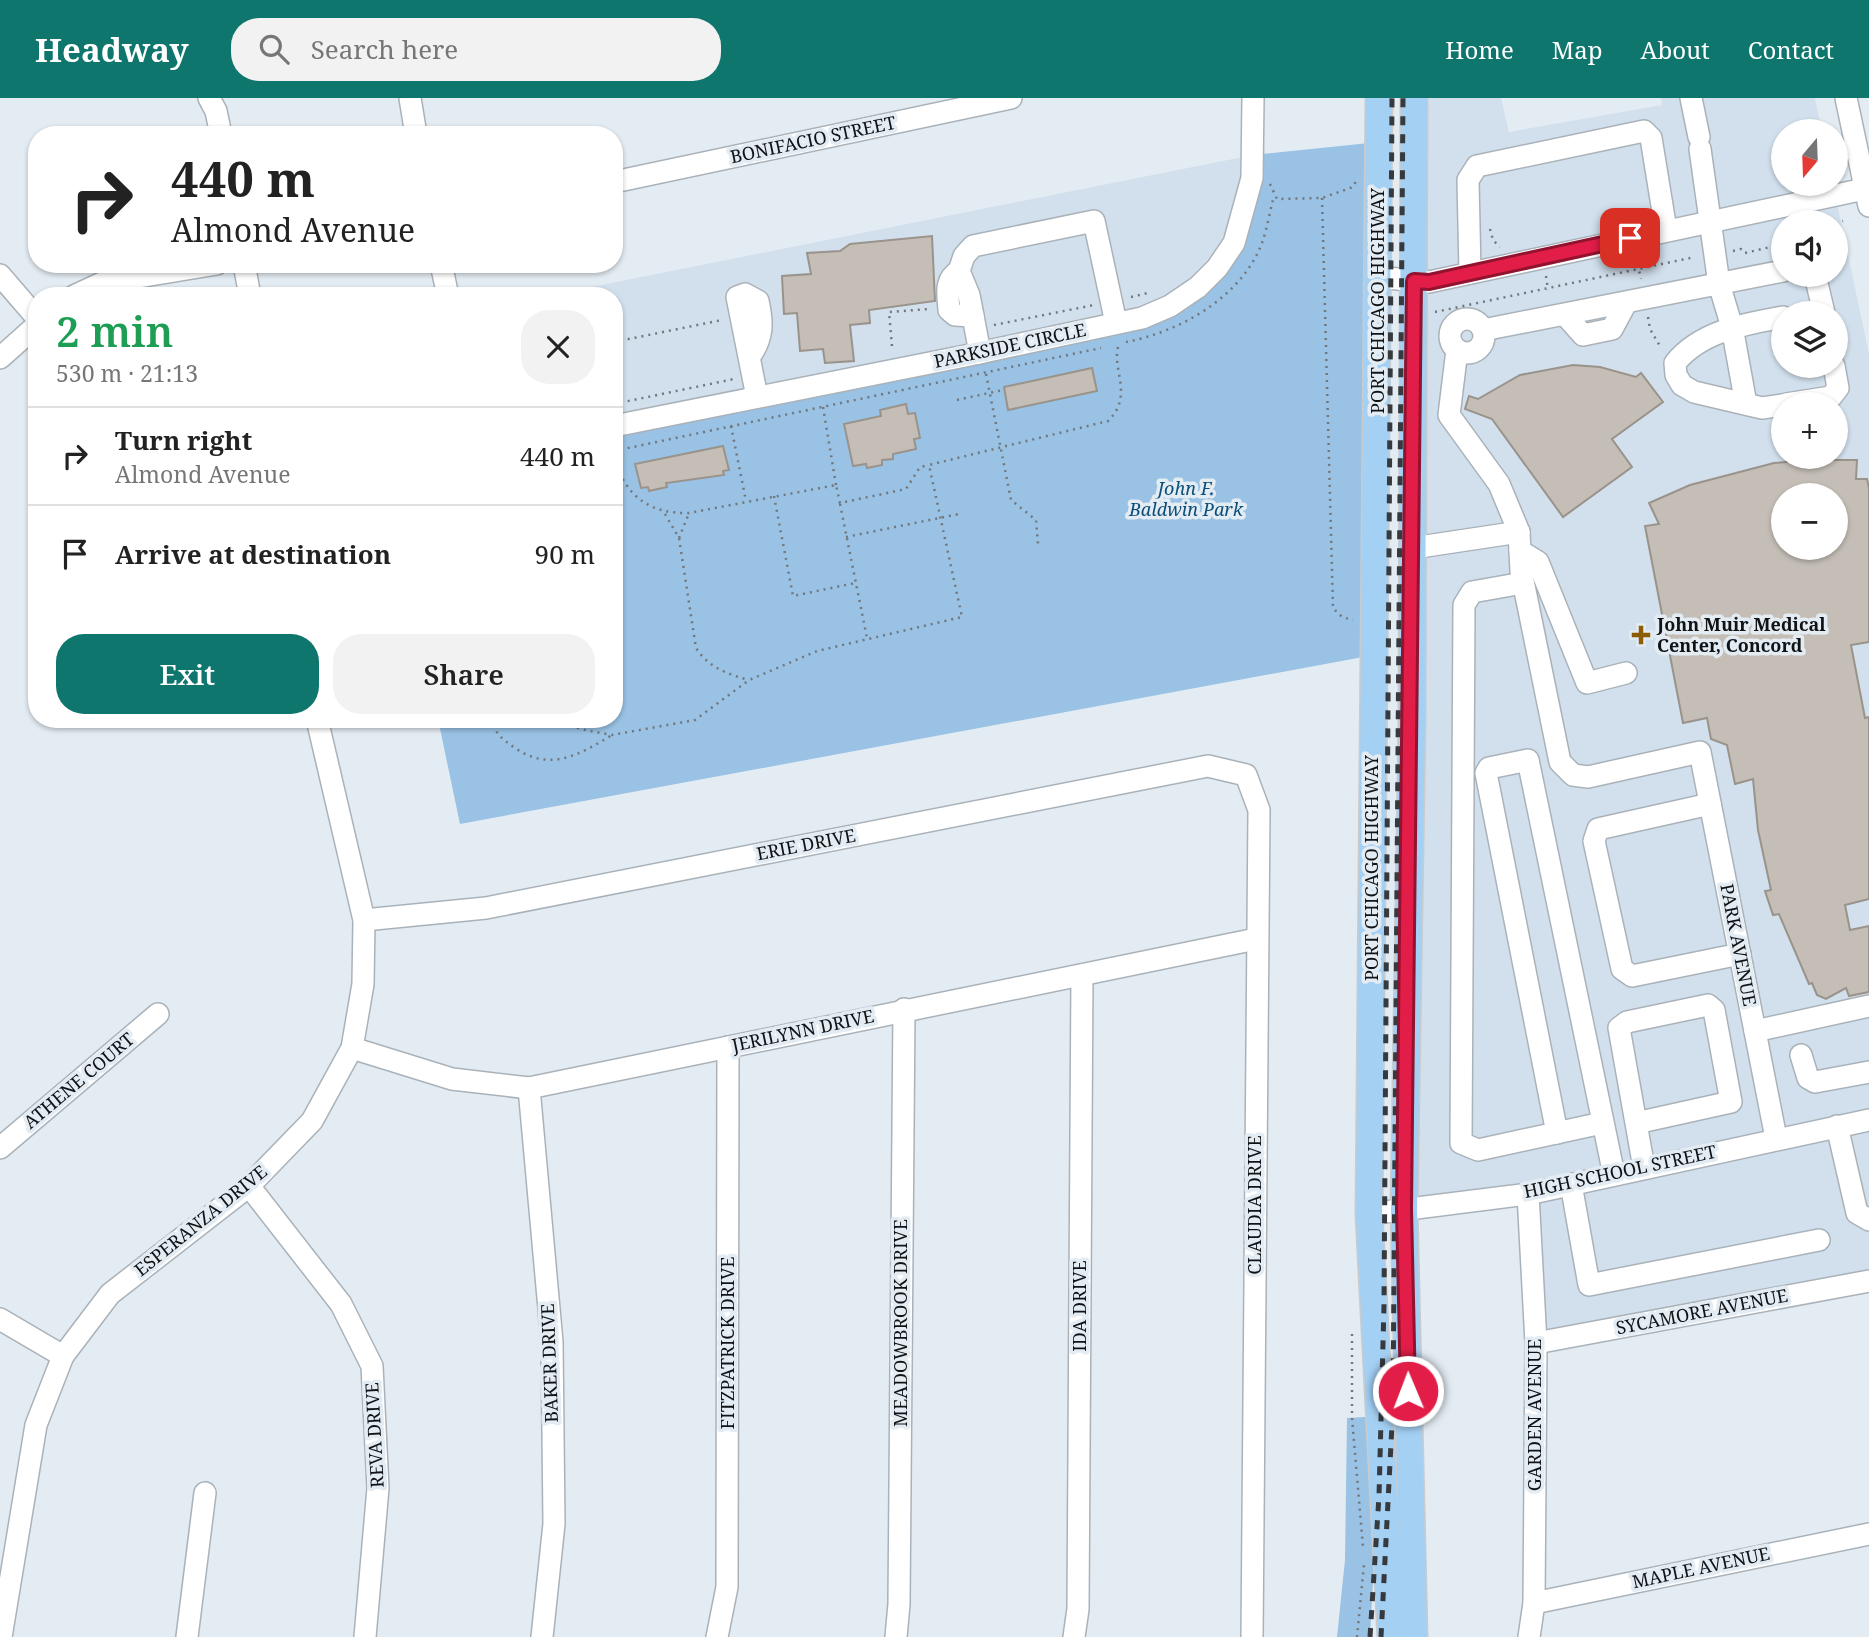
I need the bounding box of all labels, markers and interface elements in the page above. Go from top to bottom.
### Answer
search box [231,18,721,81]
text: Headway [35,27,189,72]
icon: search [255,30,293,68]
text: Search here [311,31,458,67]
text: Home [1445,33,1514,66]
text: Map [1552,33,1603,66]
text: About [1641,33,1710,66]
text: Contact [1748,33,1834,66]
street label: BONIFACIO STREET [728,110,898,168]
north arrow [1771,119,1848,196]
map controls [1771,119,1848,560]
text: 440 m [171,145,315,211]
icon: right [56,154,147,245]
street label: PORT CHICAGO HIGHWAY [1365,187,1389,414]
text: Almond Avenue [171,208,415,251]
pin [1600,208,1660,268]
button: sound [1771,210,1848,287]
icon: arrive [1611,219,1649,257]
button: layers [1771,301,1848,378]
text: 2 min [56,302,173,359]
button: close [521,310,595,384]
street label: PARKSIDE CIRCLE [931,317,1088,373]
text: 530 m · 21:13 [56,357,198,389]
button: + [1771,392,1848,469]
text: Turn right [115,422,252,458]
icon: right [56,437,94,475]
text: 440 m [520,438,595,474]
text: Almond Avenue [115,458,291,490]
park label: John F. Baldwin Park [1128,476,1244,521]
button: − [1771,483,1848,560]
icon: arrive [56,535,94,573]
text: Arrive at destination [115,536,391,572]
text: 90 m [535,536,595,572]
place label: John Muir Medical Center, Concord [1656,612,1826,657]
marker: John Muir Medical Center, Concord [1631,625,1651,645]
button: Exit [56,634,319,714]
button: Share [333,634,595,714]
street label: PORT CHICAGO HIGHWAY [1359,754,1383,981]
street label: ERIE DRIVE [754,823,857,865]
street label: PARK AVENUE [1715,882,1763,1008]
street label: JERILYNN DRIVE [729,1003,876,1057]
street label: ATHENE COURT [18,1027,139,1134]
street label: CLAUDIA DRIVE [1242,1135,1266,1275]
street label: HIGH SCHOOL STREET [1521,1139,1718,1203]
street label: ESPERANZA DRIVE [129,1159,272,1281]
street label: MEADOWBROOK DRIVE [888,1219,912,1427]
street label: FITZPATRICK DRIVE [715,1256,739,1430]
street label: IDA DRIVE [1067,1260,1091,1352]
street label: SYCAMORE AVENUE [1614,1283,1790,1339]
street label: BAKER DRIVE [535,1303,563,1423]
street label: GARDEN AVENUE [1522,1339,1546,1491]
position arrow [1371,1354,1445,1428]
street label: REVA DRIVE [359,1382,389,1488]
street label: MAPLE AVENUE [1630,1541,1772,1593]

